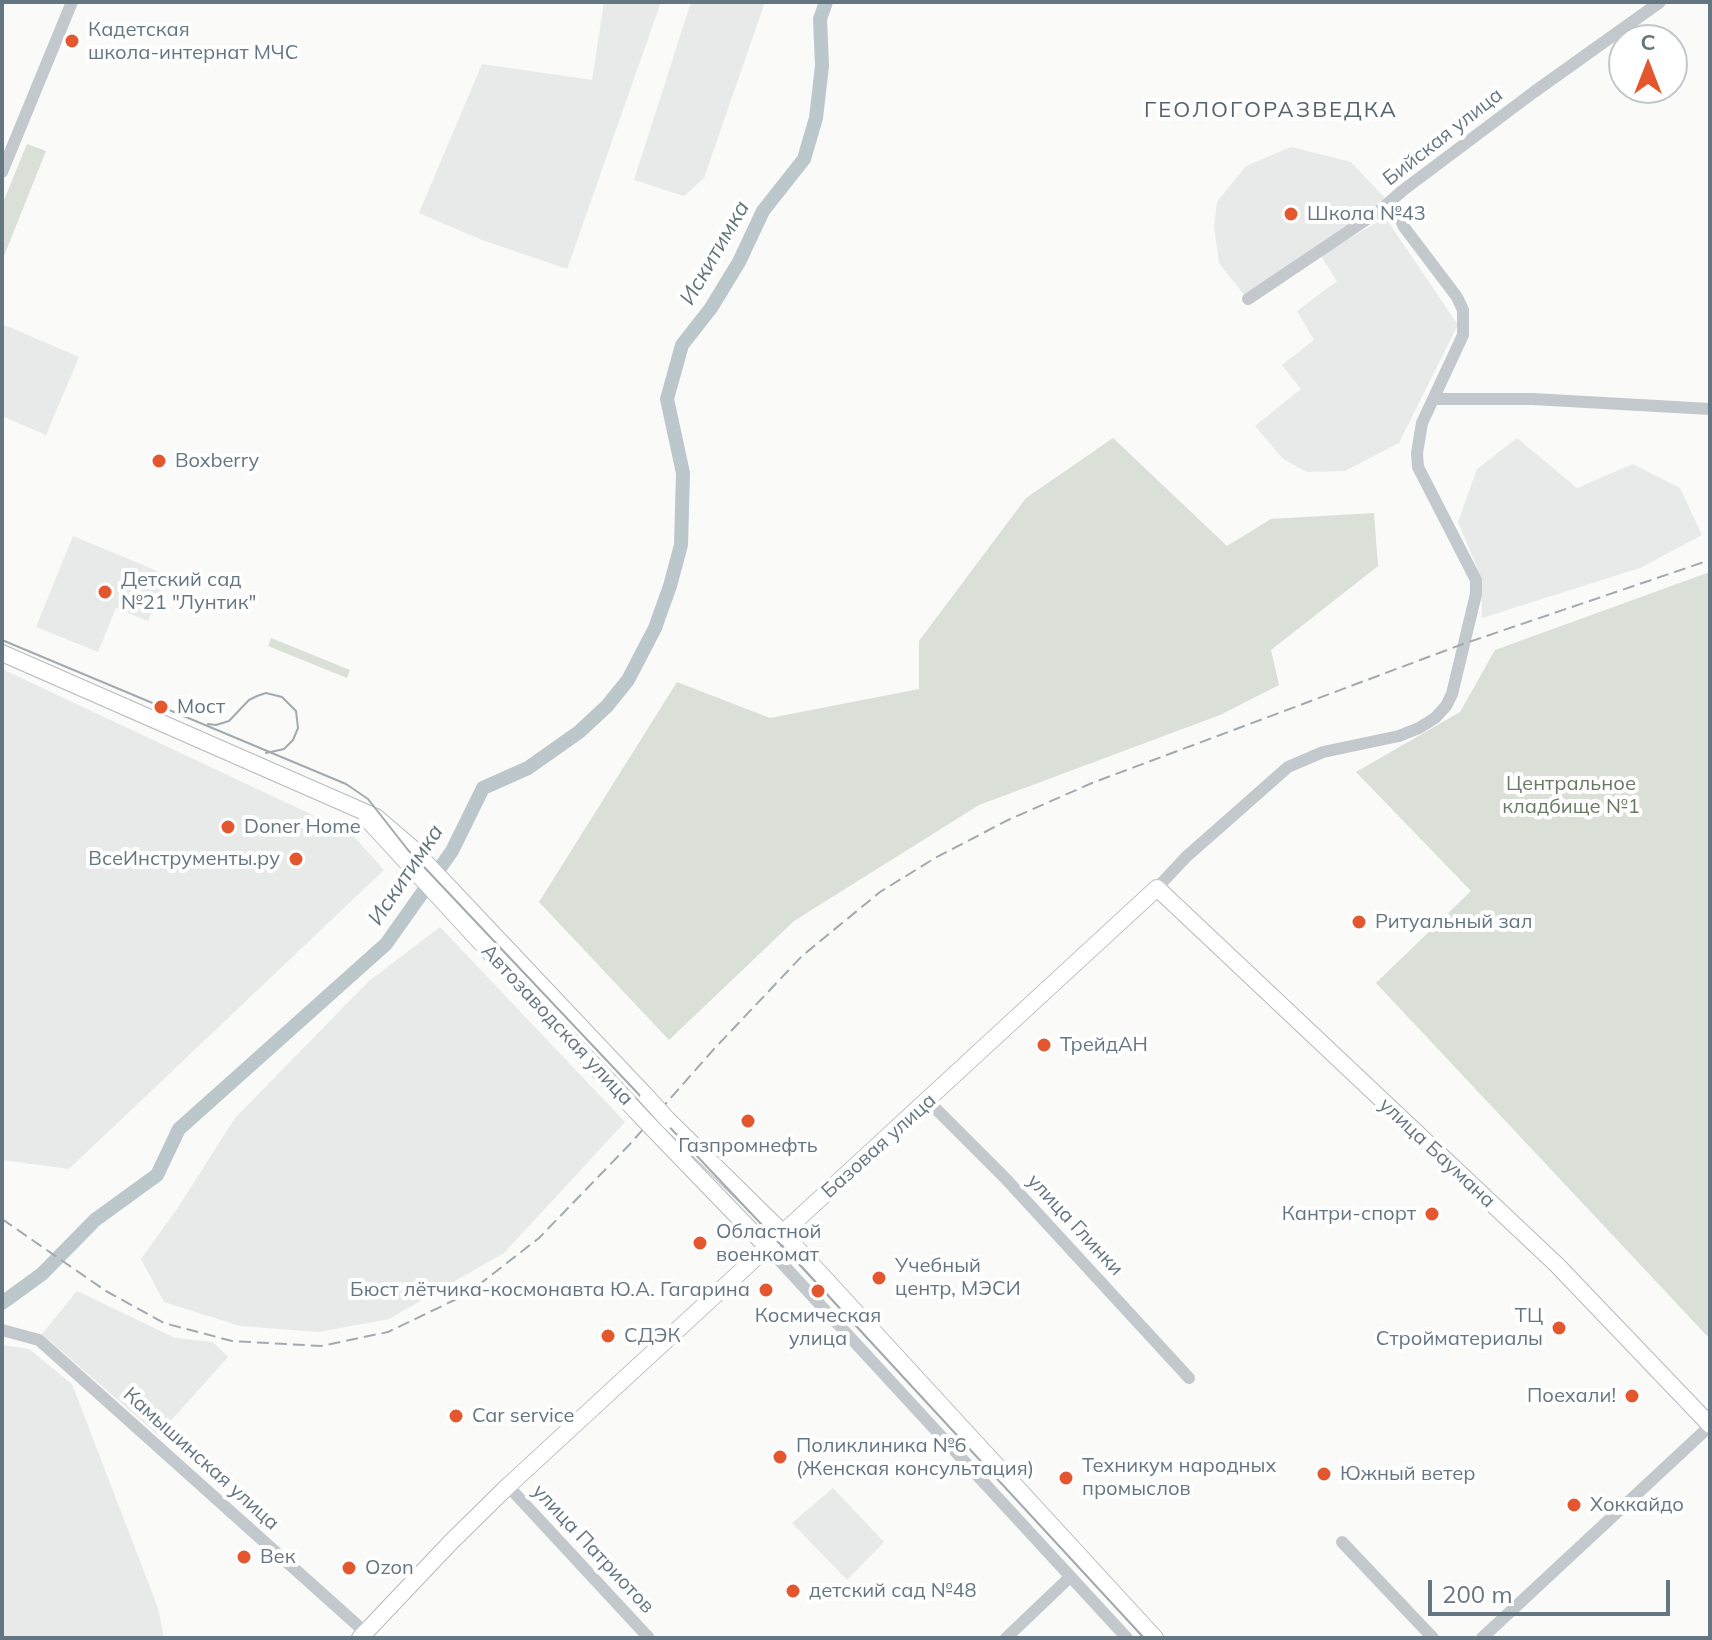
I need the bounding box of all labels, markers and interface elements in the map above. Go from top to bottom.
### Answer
place label: Кадетская школа-интернат МЧС [88,18,298,65]
north arrow [1608,24,1688,104]
text: С [1640,28,1656,56]
marker: Кадетская школа-интернат МЧС [63,32,81,50]
street label: Бийская улица [1379,83,1507,191]
district label: ГЕОЛОГОРАЗВЕДКА [1144,97,1398,123]
water label: Искитимка [675,196,755,310]
place label: Школа №43 [1307,202,1426,226]
marker: Школа №43 [1282,205,1300,223]
place label: Boxberry [175,449,259,473]
marker: Boxberry [150,452,168,470]
place label: Детский сад №21 "Лунтик" [121,568,256,615]
marker: Детский сад №21 "Лунтик" [96,583,114,601]
place label: Мост [177,695,225,719]
marker: Мост [152,698,170,716]
park label: Центральное кладбище №1 [1502,772,1640,819]
place label: Doner Home [244,815,361,839]
marker: Doner Home [219,818,237,836]
water label: Искитимка [363,820,449,930]
place label: ВсеИнструменты.ру [88,847,280,871]
marker: ВсеИнструменты.ру [287,850,305,868]
place label: Ритуальный зал [1375,910,1532,934]
marker: Ритуальный зал [1350,913,1368,931]
street label: Автозаводская улица [476,939,638,1111]
place label: ТрейдАН [1060,1033,1148,1057]
marker: ТрейдАН [1035,1036,1053,1054]
street label: Базовая улица [817,1088,941,1204]
street label: улица Баумана [1374,1093,1500,1213]
marker: Газпромнефть [739,1112,757,1130]
place label: Газпромнефть [678,1134,818,1158]
street label: улица Глинки [1022,1169,1128,1281]
place label: Кантри-спорт [1282,1202,1416,1226]
marker: Кантри-спорт [1423,1205,1441,1223]
place label: Областной военкомат [716,1220,821,1267]
marker: Областной военкомат [691,1234,709,1252]
place label: Учебный центр, МЭСИ [895,1254,1021,1301]
marker: Учебный центр, МЭСИ [870,1269,888,1287]
place label: Бюст лётчика-космонавта Ю.А. Гагарина [350,1278,750,1302]
marker: Бюст лётчика-космонавта Ю.А. Гагарина [757,1281,775,1299]
marker: Космическая улица [809,1282,827,1300]
place label: Космическая улица [755,1304,881,1351]
place label: ТЦ Стройматериалы [1376,1304,1543,1351]
marker: ТЦ Стройматериалы [1550,1319,1568,1337]
place label: СДЭК [624,1324,681,1348]
marker: СДЭК [599,1327,617,1345]
street label: Камышинская улица [118,1383,284,1535]
place label: Поехали! [1527,1384,1616,1408]
marker: Поехали! [1623,1387,1641,1405]
place label: Car service [472,1404,574,1428]
marker: Car service [447,1407,465,1425]
place label: Поликлиника №6 (Женская консультация) [796,1434,1034,1481]
marker: Поликлиника №6 (Женская консультация) [771,1448,789,1466]
place label: Техникум народных промыслов [1082,1454,1276,1501]
place label: Южный ветер [1340,1462,1476,1486]
marker: Южный ветер [1315,1465,1333,1483]
marker: Техникум народных промыслов [1057,1469,1075,1487]
street label: улица Патриотов [527,1480,659,1618]
place label: Хоккайдо [1590,1493,1684,1517]
marker: Хоккайдо [1565,1496,1583,1514]
place label: Век [260,1545,295,1569]
marker: Век [235,1548,253,1566]
place label: Ozon [365,1556,414,1580]
marker: Ozon [340,1559,358,1577]
scale bar [1432,1564,1674,1614]
place label: детский сад №48 [809,1579,977,1603]
text: 200 m [1442,1579,1513,1609]
marker: детский сад №48 [784,1582,802,1600]

